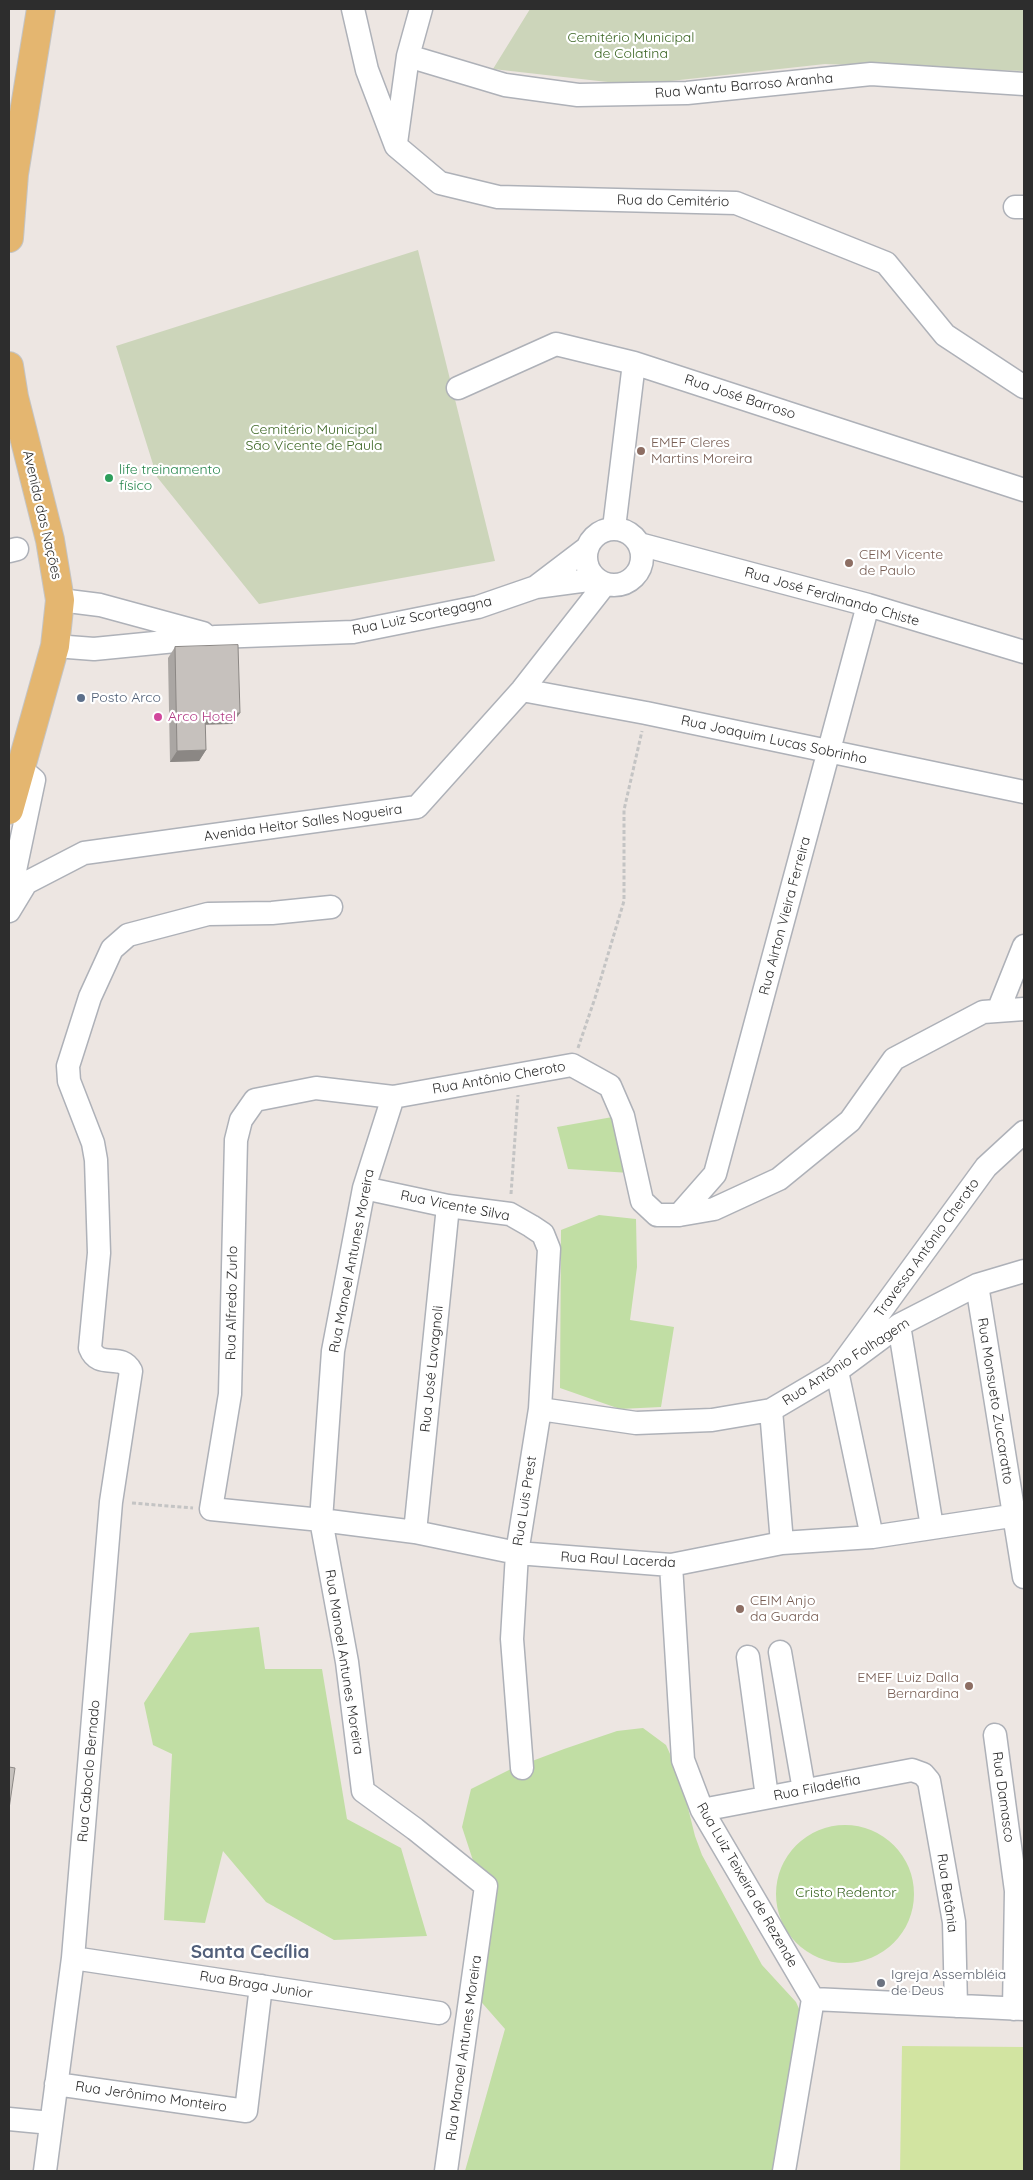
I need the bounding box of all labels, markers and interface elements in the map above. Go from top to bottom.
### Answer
park label: Cemitério Municipal de Colatina [567,30,695,62]
street label: Rua Wantu Barroso Aranha [654,70,834,102]
street label: Rua do Cemitério [617,192,729,210]
street label: Rua José Barroso [682,371,798,423]
park label: Cemitério Municipal São Vicente de Paula [245,422,383,454]
place label: EMEF Cleres Martins Moreira [651,435,752,468]
marker: EMEF Cleres Martins Moreira [635,445,647,457]
street label: Avenida das Nações [19,449,65,581]
place label: life treinamento físico [119,462,221,494]
marker: life treinamento físico [103,472,115,484]
place label: CEIM Vicente de Paulo [859,547,943,580]
marker: CEIM Vicente de Paulo [843,557,855,569]
street label: Rua José Ferdinando Chiste [743,564,921,630]
street label: Rua Luiz Scortegagna [351,593,493,639]
place label: Posto Arco [91,690,161,706]
marker: Posto Arco [75,692,87,704]
place label: Arco Hotel [168,709,236,725]
marker: Arco Hotel [152,711,164,723]
street label: Rua Joaquim Lucas Sobrinho [679,712,869,768]
street label: Avenida Heitor Salles Nogueira [203,801,403,845]
street label: Rua Airton Vieira Ferreira [756,835,814,997]
street label: Rua Antônio Cheroto [431,1058,567,1098]
street label: Rua Manoel Antunes Moreira [326,1168,378,1354]
street label: Travessa Antônio Cheroto [871,1175,983,1321]
street label: Rua Vicente Silva [399,1187,511,1225]
street label: Rua Alfredo Zurlo [223,1246,241,1360]
street label: Rua José Lavagnoli [417,1305,447,1433]
street label: Rua Antônio Folhagem [779,1315,913,1409]
street label: Rua Monsueto Zuccaratto [974,1316,1016,1486]
street label: Rua Luis Prest [510,1455,540,1547]
street label: Rua Raul Lacerda [560,1549,676,1571]
street label: Rua Manoel Antunes Moreira [321,1568,367,1756]
place label: CEIM Anjo da Guarda [750,1593,819,1625]
marker: CEIM Anjo da Guarda [734,1603,746,1615]
place label: EMEF Luiz Dalla Bernardina [857,1670,959,1702]
marker: EMEF Luiz Dalla Bernardina [963,1680,975,1692]
street label: Rua Caboclo Bernado [74,1699,104,1843]
street label: Rua Damasco [988,1750,1018,1844]
street label: Rua Filadelfia [772,1771,862,1805]
street label: Rua Luiz Teixeira de Rezende [693,1800,801,1970]
street label: Rua Betânia [933,1853,961,1933]
park label: Cristo Redentor [795,1885,897,1901]
district label: Santa Cecília [191,1941,309,1963]
street label: Rua Manoel Antunes Moreira [443,1954,485,2142]
place label: Igreja Assembléia de Deus [891,1967,1006,2000]
street label: Rua Braga Junior [198,1968,314,2002]
marker: Igreja Assembléia de Deus [875,1977,887,1989]
street label: Rua Jerônimo Monteiro [74,2078,228,2116]

